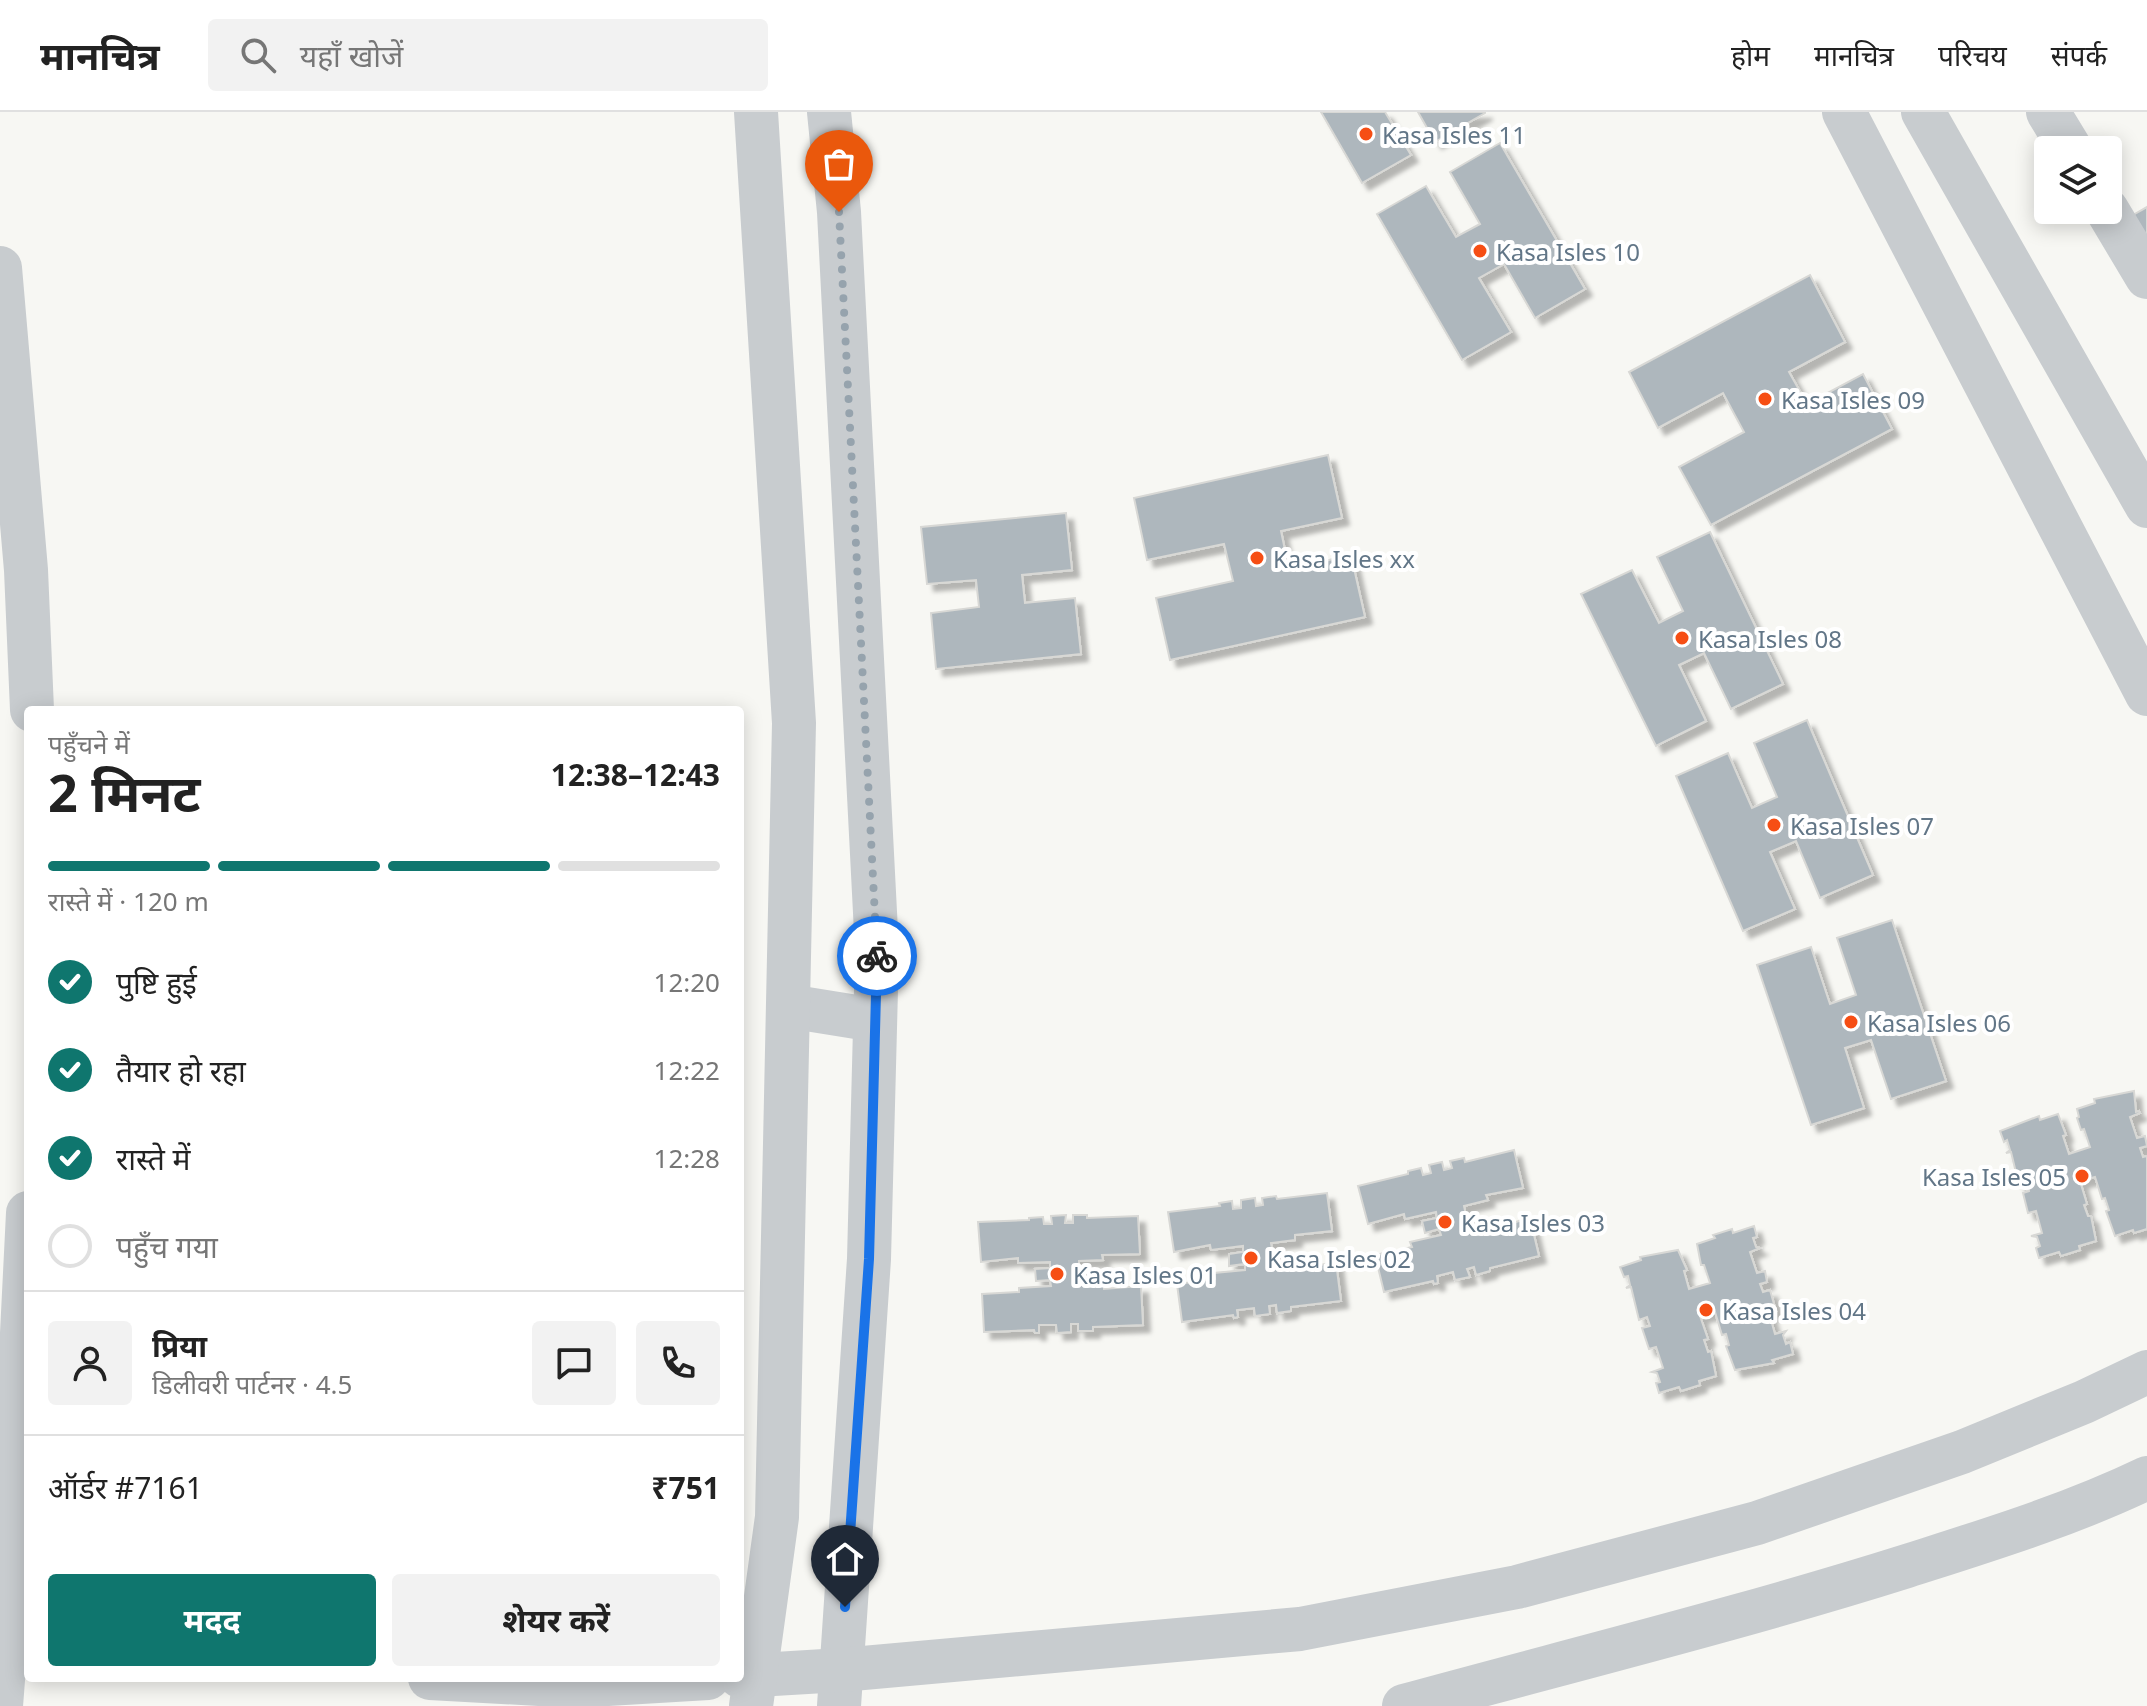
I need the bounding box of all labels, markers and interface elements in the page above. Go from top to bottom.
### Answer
search box [208,19,768,91]
text: मानचित्र [40,29,160,81]
icon: search [236,33,280,77]
text: यहाँ खोजें [300,35,403,76]
text: होम [1731,36,1770,74]
text: मानचित्र [1814,36,1894,74]
text: परिचय [1938,36,2007,74]
text: संपर्क [2051,36,2107,74]
place label: Kasa Isles 11 [1382,118,1526,151]
marker: Kasa Isles 11 [1357,125,1375,143]
pin [805,130,873,212]
map controls [2034,136,2122,224]
button: layers [2034,136,2122,224]
icon: bag [817,142,861,186]
place label: Kasa Isles 10 [1496,235,1640,268]
marker: Kasa Isles 10 [1471,242,1489,260]
place label: Kasa Isles 09 [1781,383,1925,416]
marker: Kasa Isles 09 [1756,390,1774,408]
place label: Kasa Isles xx [1273,542,1415,575]
marker: Kasa Isles xx [1248,549,1266,567]
place label: Kasa Isles 08 [1698,622,1842,655]
marker: Kasa Isles 08 [1673,629,1691,647]
text: पहुँचने में [48,726,130,762]
text: 12:38–12:43 [551,754,720,795]
text: 2 मिनट [48,756,200,827]
place label: Kasa Isles 07 [1790,809,1934,842]
marker: Kasa Isles 07 [1765,816,1783,834]
text: रास्ते में · 120 m [48,883,209,919]
courier [837,916,917,996]
icon: bike [855,934,899,978]
icon: check [48,960,92,1004]
text: पुष्टि हुई [116,962,197,1003]
text: 12:20 [654,964,720,1000]
place label: Kasa Isles 06 [1867,1006,2011,1039]
marker: Kasa Isles 06 [1842,1013,1860,1031]
icon: check [48,1048,92,1092]
text: तैयार हो रहा [116,1050,246,1091]
text: 12:22 [654,1052,720,1088]
icon: check [48,1136,92,1180]
text: रास्ते में [116,1138,191,1179]
text: 12:28 [654,1140,720,1176]
place label: Kasa Isles 05 [1922,1160,2066,1193]
marker: Kasa Isles 05 [2073,1167,2091,1185]
place label: Kasa Isles 03 [1461,1206,1605,1239]
marker: Kasa Isles 03 [1436,1213,1454,1231]
text: पहुँच गया [116,1226,218,1267]
place label: Kasa Isles 02 [1267,1242,1411,1275]
marker: Kasa Isles 02 [1242,1249,1260,1267]
place label: Kasa Isles 01 [1073,1258,1217,1291]
marker: Kasa Isles 01 [1048,1265,1066,1283]
place label: Kasa Isles 04 [1722,1294,1866,1327]
marker: Kasa Isles 04 [1697,1301,1715,1319]
button: person [48,1321,132,1405]
button: chat [532,1321,616,1405]
button: phone [636,1321,720,1405]
text: प्रिया [152,1325,207,1366]
text: डिलीवरी पार्टनर · 4.5 [152,1366,352,1402]
text: ऑर्डर #7161 [48,1467,203,1508]
text: ₹751 [651,1467,720,1508]
pin [811,1525,879,1607]
icon: home [823,1537,867,1581]
button: मदद [48,1574,376,1666]
button: शेयर करें [392,1574,720,1666]

